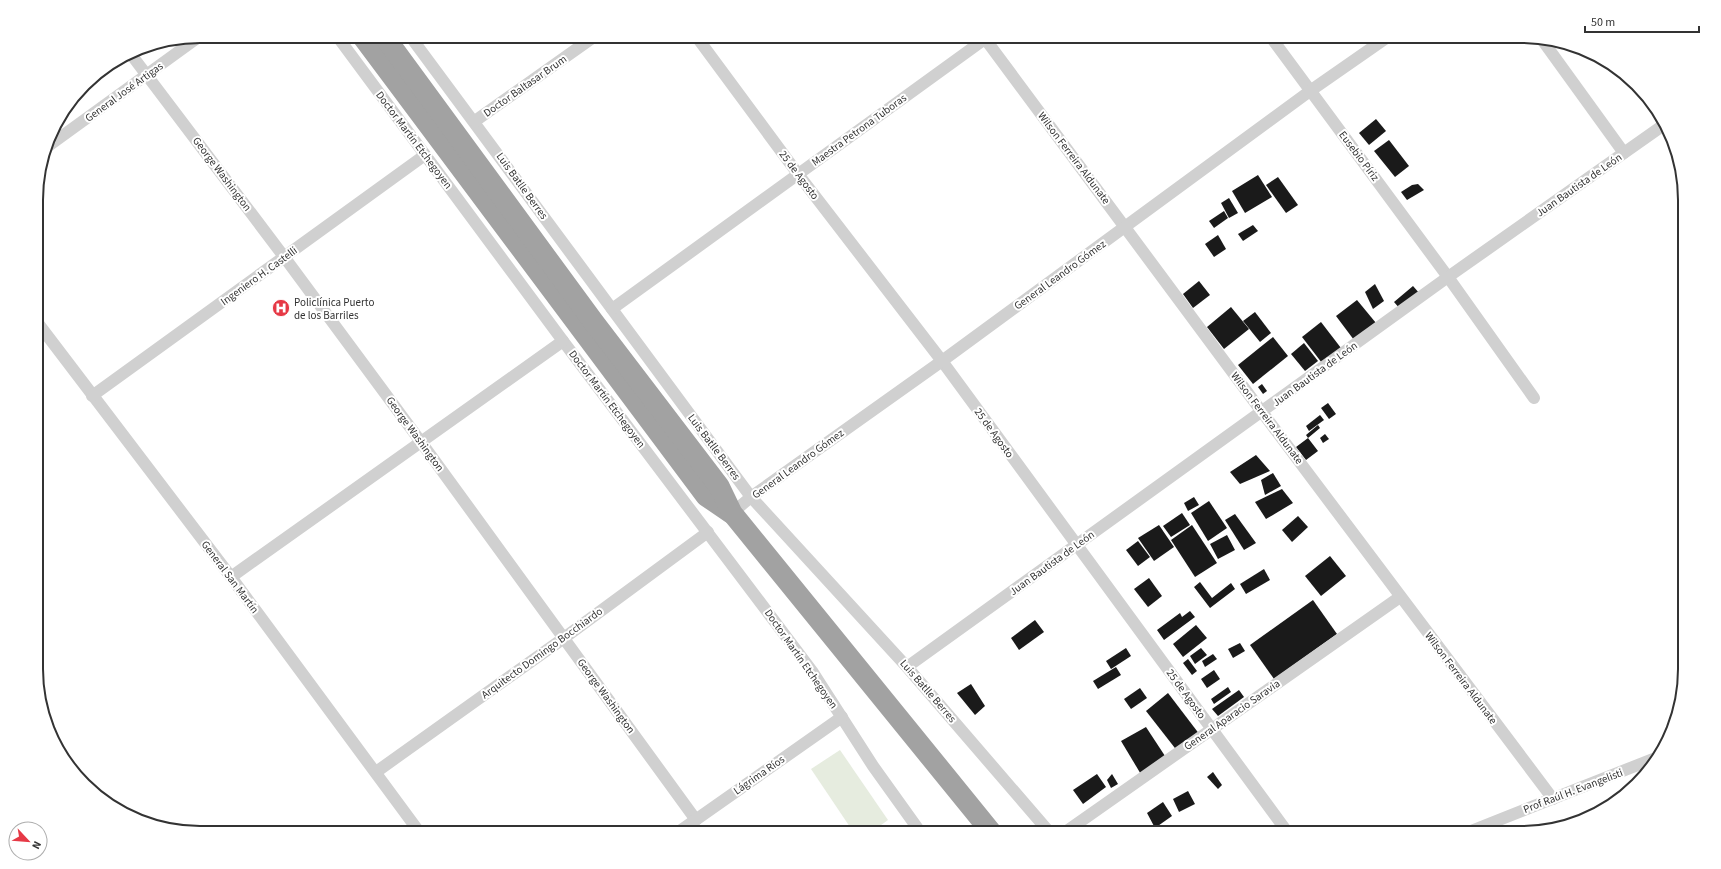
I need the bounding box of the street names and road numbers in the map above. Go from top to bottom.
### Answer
street label: Doctor Baltasar Brum [480,52,570,120]
street label: General José Artigas [82,58,166,125]
street label: Doctor Martín Etchegoyen [372,88,456,192]
street label: Maestra Petrona Tuboras [808,90,910,170]
street label: Wilson Ferreira Aldunate [1034,109,1114,208]
street label: Eusebio Píriz [1335,128,1383,184]
street label: George Washington [189,134,255,214]
street label: 25 de Agosto [776,147,822,203]
street label: Luis Batlle Berres [493,150,552,223]
street label: Juan Bautista de León [1533,150,1625,220]
street label: General Leandro Gómez [1011,236,1109,313]
street label: Ingeniero H. Castelli [218,243,300,309]
street label: Juan Bautista de León [1270,338,1360,410]
street label: Doctor Martín Etchegoyen [565,347,649,451]
street label: Wilson Ferreira Aldunate [1227,369,1307,468]
street label: George Washington [383,393,447,475]
street label: 25 de Agosto [971,405,1017,461]
street label: Luis Batlle Berres [684,411,744,483]
street label: General Leandro Gómez [749,425,847,502]
street label: Juan Bautista de León [1007,527,1097,599]
street label: General San Martín [198,538,262,616]
street label: Arquitecto Domingo Bocchiardo [478,604,606,702]
street label: Doctor Martín Etchegoyen [761,606,841,712]
street label: Wilson Ferreira Aldunate [1421,629,1501,728]
street label: George Washington [574,655,638,737]
street label: Luis Batlle Berres [896,656,960,726]
street label: 25 de Agosto [1163,666,1209,722]
street label: General Aparacio Saravia [1181,676,1283,754]
street label: Lágrima Ríos [730,752,788,798]
street label: Prof Raúl H. Evangelisti [1521,765,1625,817]

